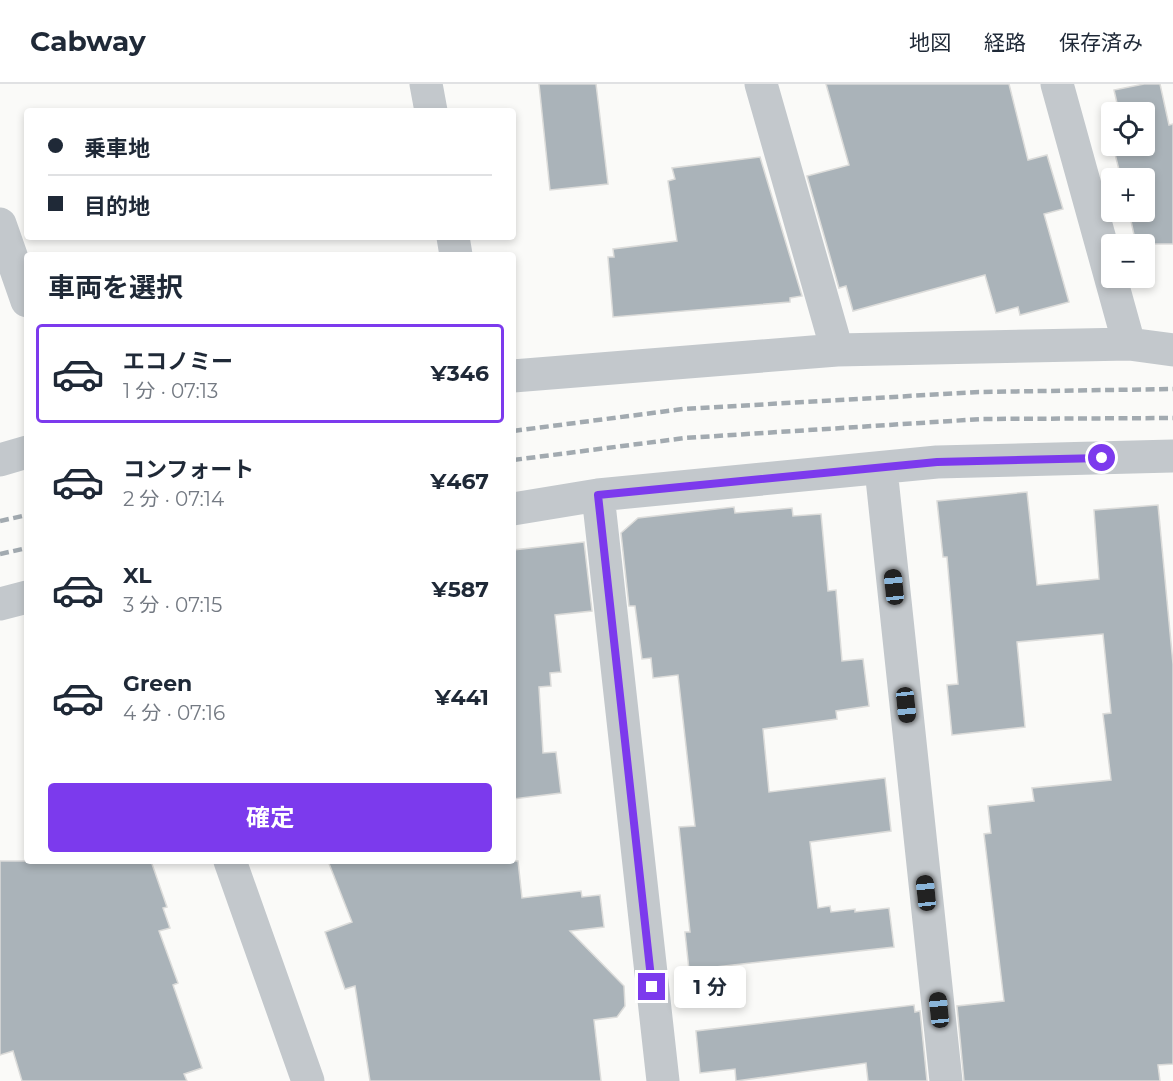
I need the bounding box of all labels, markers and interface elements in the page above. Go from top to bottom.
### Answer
text: Cabway [30,24,146,58]
text: 地図 [909,30,951,55]
text: 経路 [984,30,1026,55]
text: 保存済み [1059,30,1143,55]
map controls [1101,102,1155,288]
button: locate [1101,102,1155,156]
text: 乗車地 [84,135,150,162]
button: + [1101,168,1155,222]
text: 目的地 [84,193,150,220]
button: − [1101,234,1155,288]
text: 車両を選択 [48,271,183,304]
icon: car [51,347,105,401]
text: エコノミー [123,348,233,375]
text: ¥346 [430,360,489,387]
text: 1 分 · 07:13 [123,379,218,403]
route start [1088,444,1115,471]
icon: car [51,455,105,509]
text: コンフォート [123,456,254,483]
text: ¥467 [430,468,489,495]
text: 2 分 · 07:14 [123,487,224,511]
text: XL [123,562,152,589]
icon: car [51,563,105,617]
car [883,568,905,606]
text: ¥587 [432,576,489,603]
text: 3 分 · 07:15 [123,593,222,617]
text: Green [123,670,192,697]
icon: car [51,671,105,725]
text: ¥441 [435,684,489,711]
car [895,686,917,724]
text: 4 分 · 07:16 [123,701,225,725]
button: 確定 [48,783,492,852]
car [915,874,937,912]
callout: 1 分 [673,966,745,1008]
route end [638,973,665,1000]
text: 1 分 [693,975,727,999]
car [928,991,950,1029]

